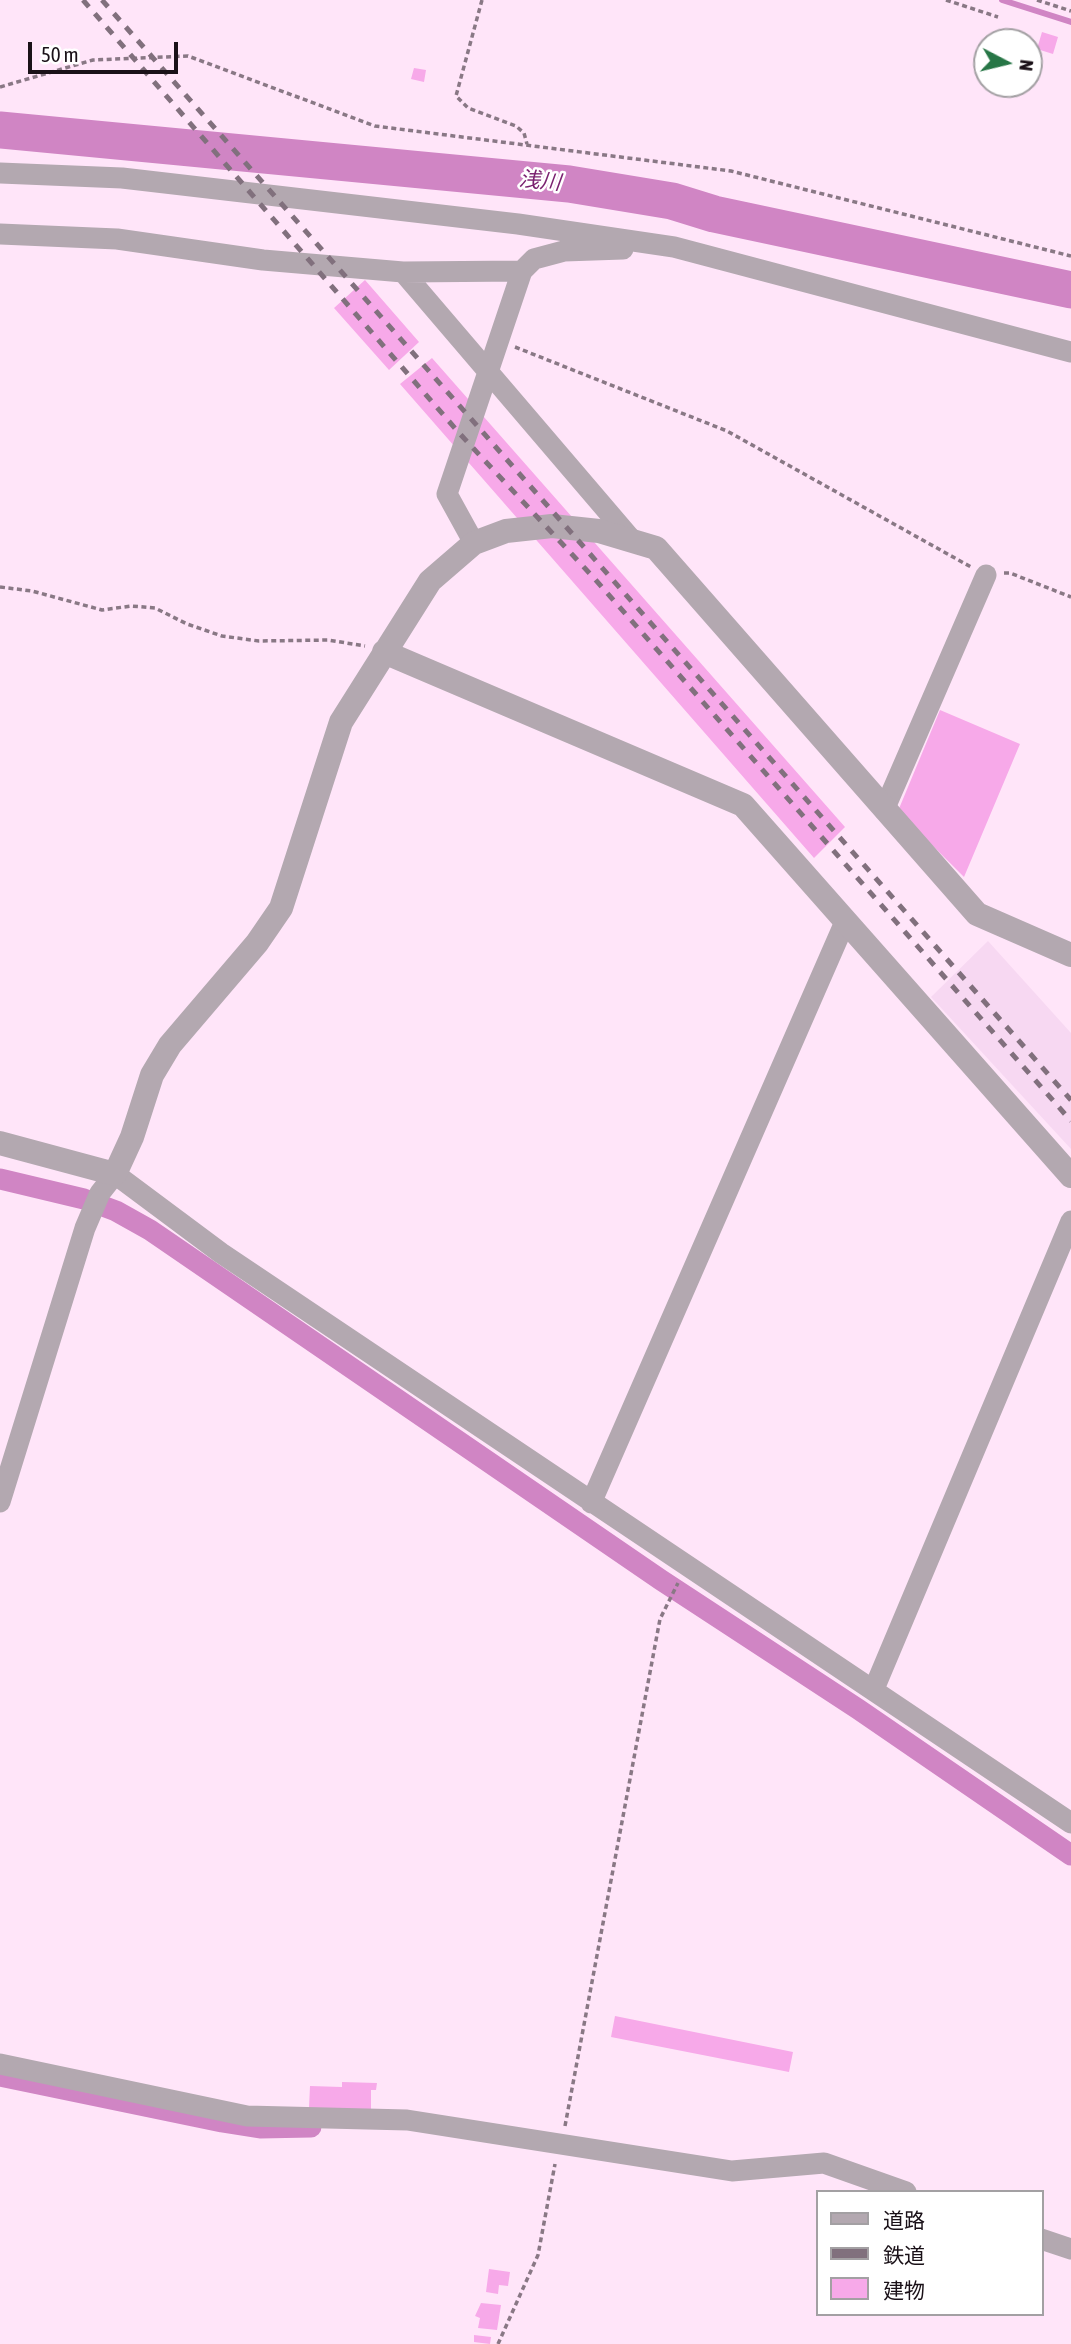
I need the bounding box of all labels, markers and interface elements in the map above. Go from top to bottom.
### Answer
scale bar [32,28,182,72]
north arrow [973,28,1043,98]
text: 50 m [41,42,79,66]
text: N [1015,58,1038,72]
water label: 浅川 [518,166,562,196]
legend [816,2190,1043,2316]
text: 道路 [883,2208,925,2232]
text: 鉄道 [883,2243,925,2267]
text: 建物 [883,2278,925,2302]

